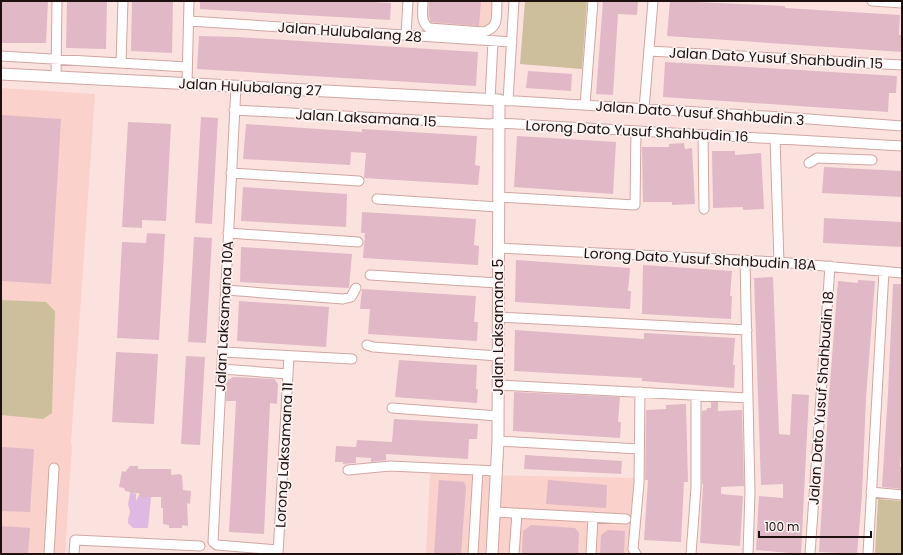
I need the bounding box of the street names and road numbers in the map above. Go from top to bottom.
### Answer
street label: Jalan Hulubalang 28 [277,17,423,47]
street label: Jalan Dato Yusuf Shahbudin 15 [668,42,884,74]
street label: Jalan Hulubalang 27 [178,73,322,101]
street label: Jalan Dato Yusuf Shahbudin 3 [595,96,805,130]
street label: Jalan Laksamana 15 [295,104,437,132]
street label: Lorong Dato Yusuf Shahbudin 16 [525,115,749,147]
street label: Jalan Laksamana 10A [210,240,238,392]
street label: Lorong Dato Yusuf Shahbudin 18A [583,243,817,275]
street label: Jalan Laksamana 5 [488,259,508,395]
street label: Jalan Dato Yusuf Shahbudin 18 [804,290,838,506]
street label: Lorong Laksamana 11 [270,382,298,528]

